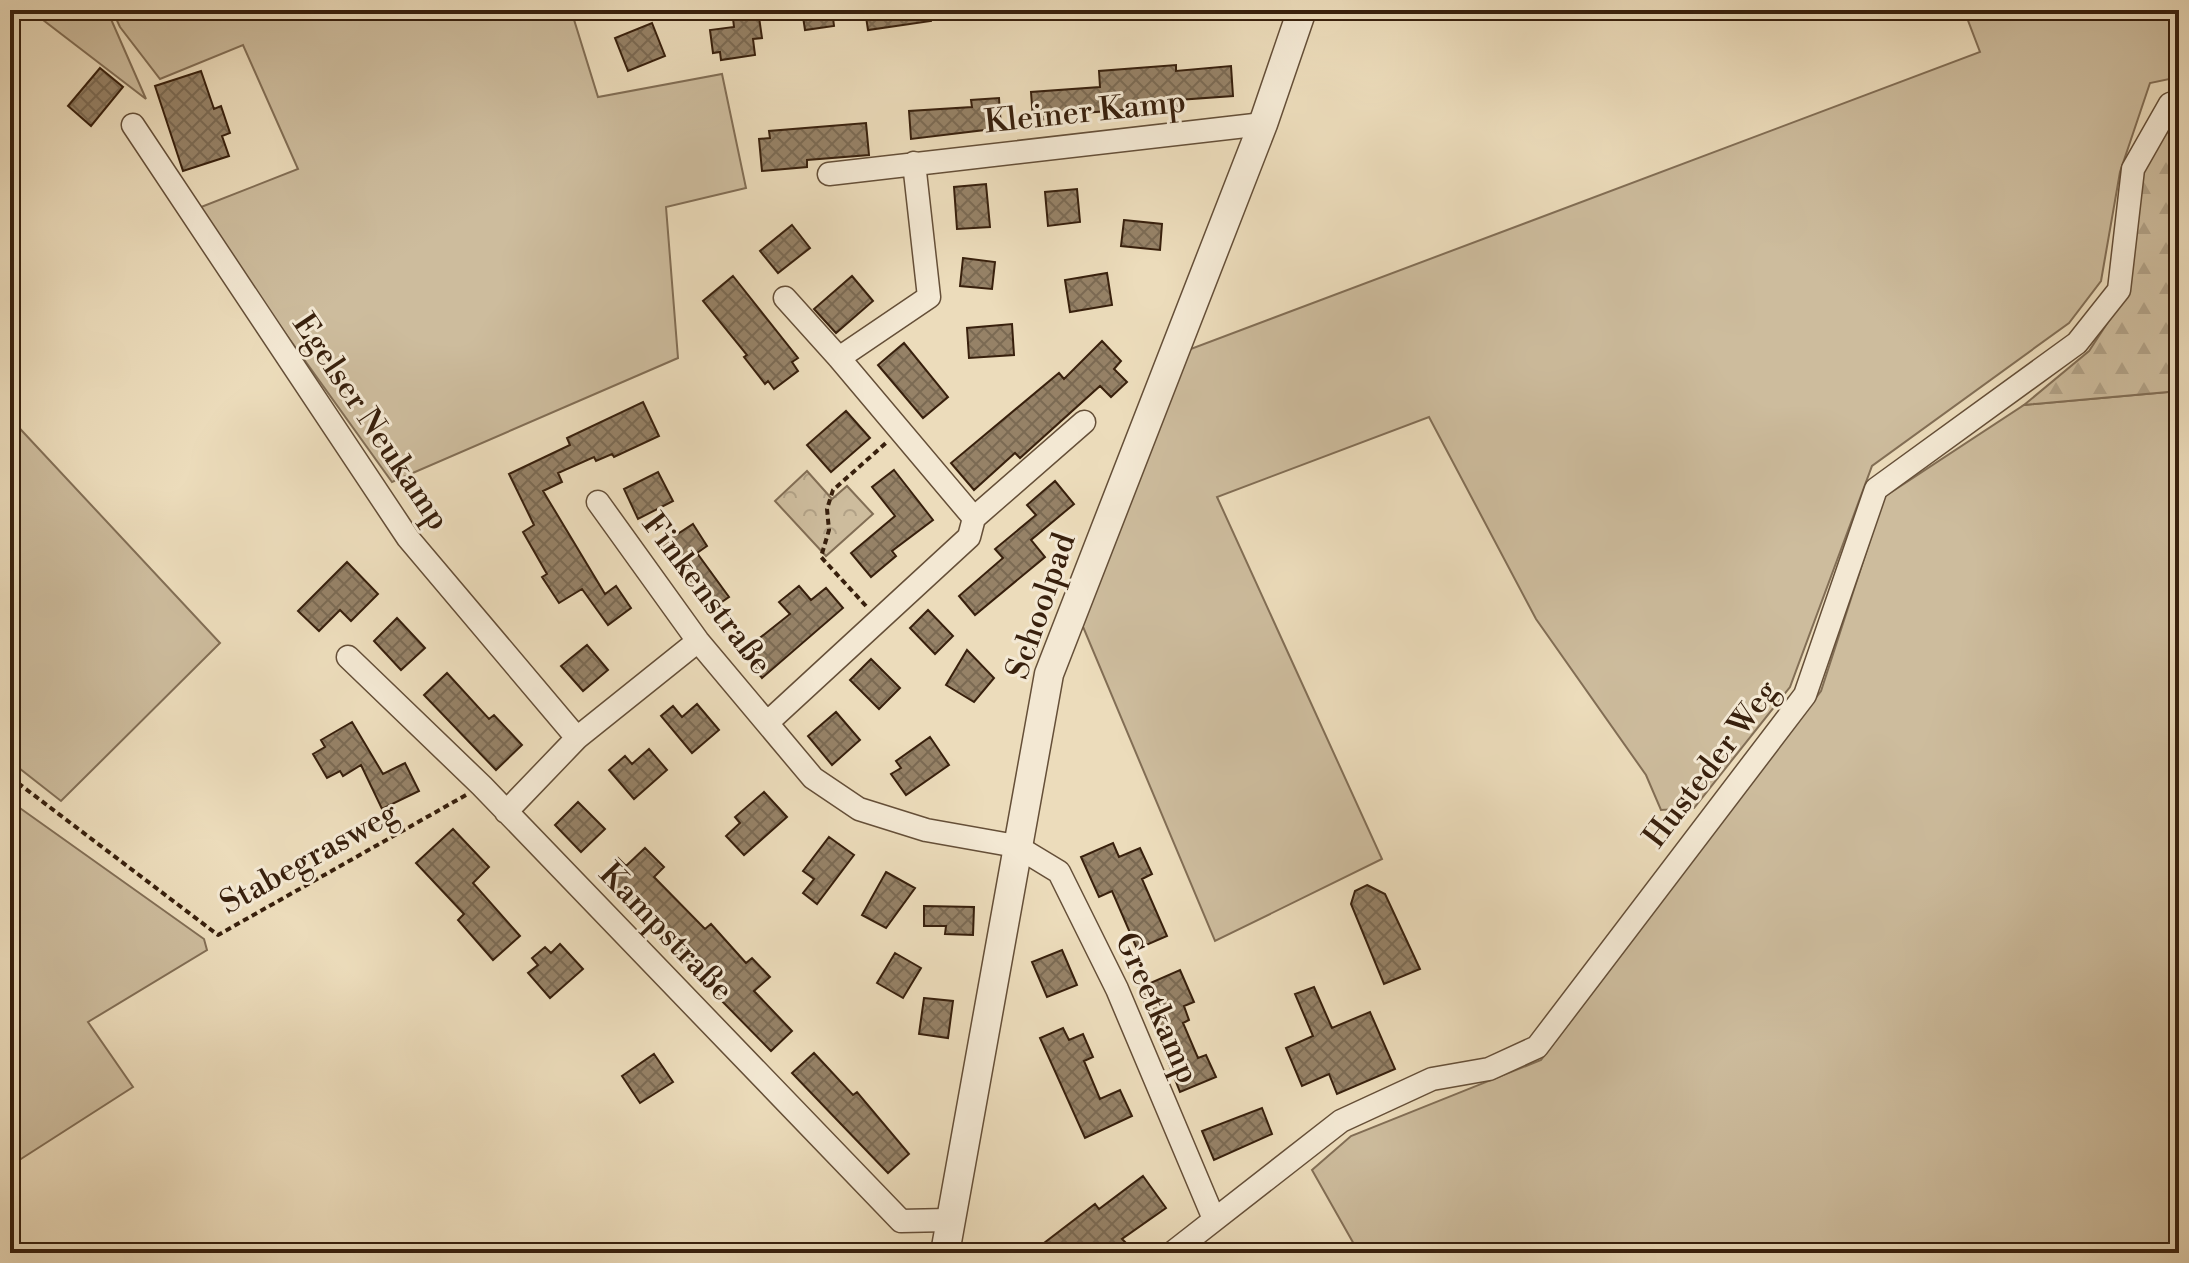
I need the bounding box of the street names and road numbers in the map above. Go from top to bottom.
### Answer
street label: Kleiner Kamp [982,82,1188,142]
street label: Egelser Neukamp [284,306,458,538]
street label: Finkenstraße [633,505,781,683]
street label: Schoolpad [997,528,1085,684]
street label: Husteder Weg [1635,672,1787,856]
street label: Stabegrasweg [213,792,405,923]
street label: Kampstraße [590,855,742,1009]
street label: Greetkamp [1106,926,1208,1090]

